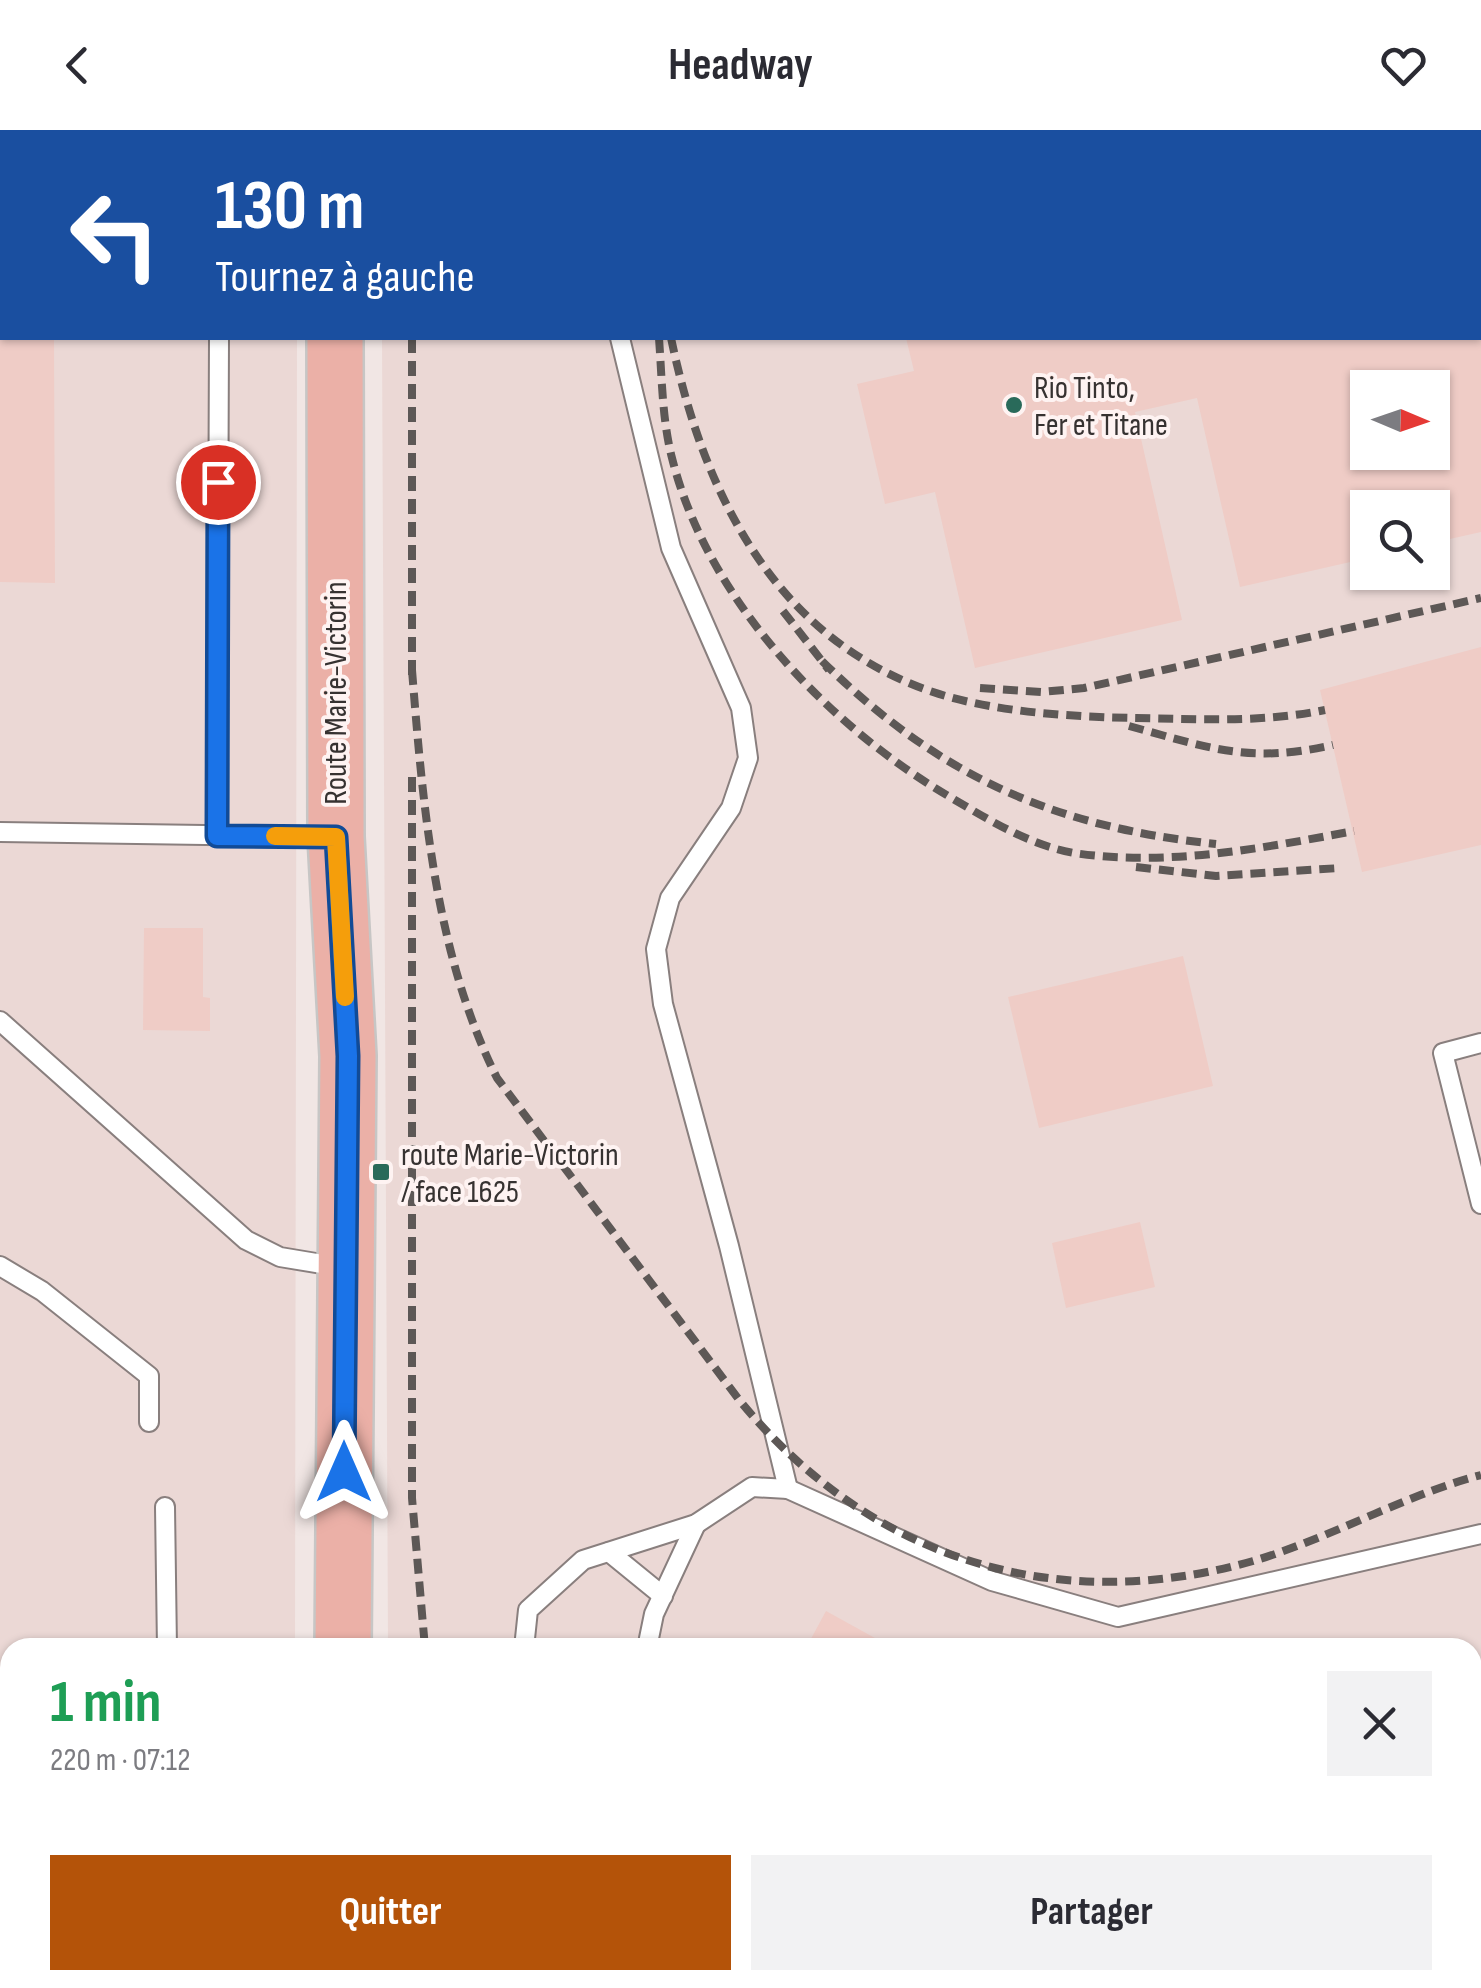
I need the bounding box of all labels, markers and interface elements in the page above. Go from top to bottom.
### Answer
icon: back [50,38,105,93]
text: Headway [668,38,813,93]
icon: heart [1376,38,1431,93]
text: 130 m [215,165,364,249]
icon: left [50,170,180,300]
text: Tournez à gauche [215,250,475,305]
place label: Rio Tinto, Fer et Titane [1034,369,1168,445]
north arrow [1350,370,1450,470]
map controls [1350,370,1450,590]
marker: Rio Tinto, Fer et Titane [1003,394,1025,416]
pin [176,440,261,525]
icon: arrive [191,455,246,510]
button: search [1350,490,1450,590]
street label: Route Marie-Victorin [317,581,356,805]
place label: route Marie-Victorin / face 1625 [401,1136,619,1212]
marker: route Marie-Victorin / face 1625 [370,1161,392,1183]
position arrow [292,1420,396,1524]
text: 1 min [50,1667,162,1739]
button: close [1327,1671,1432,1776]
text: 220 m · 07:12 [50,1741,190,1780]
button: Quitter [50,1855,731,1970]
button: Partager [751,1855,1432,1970]

